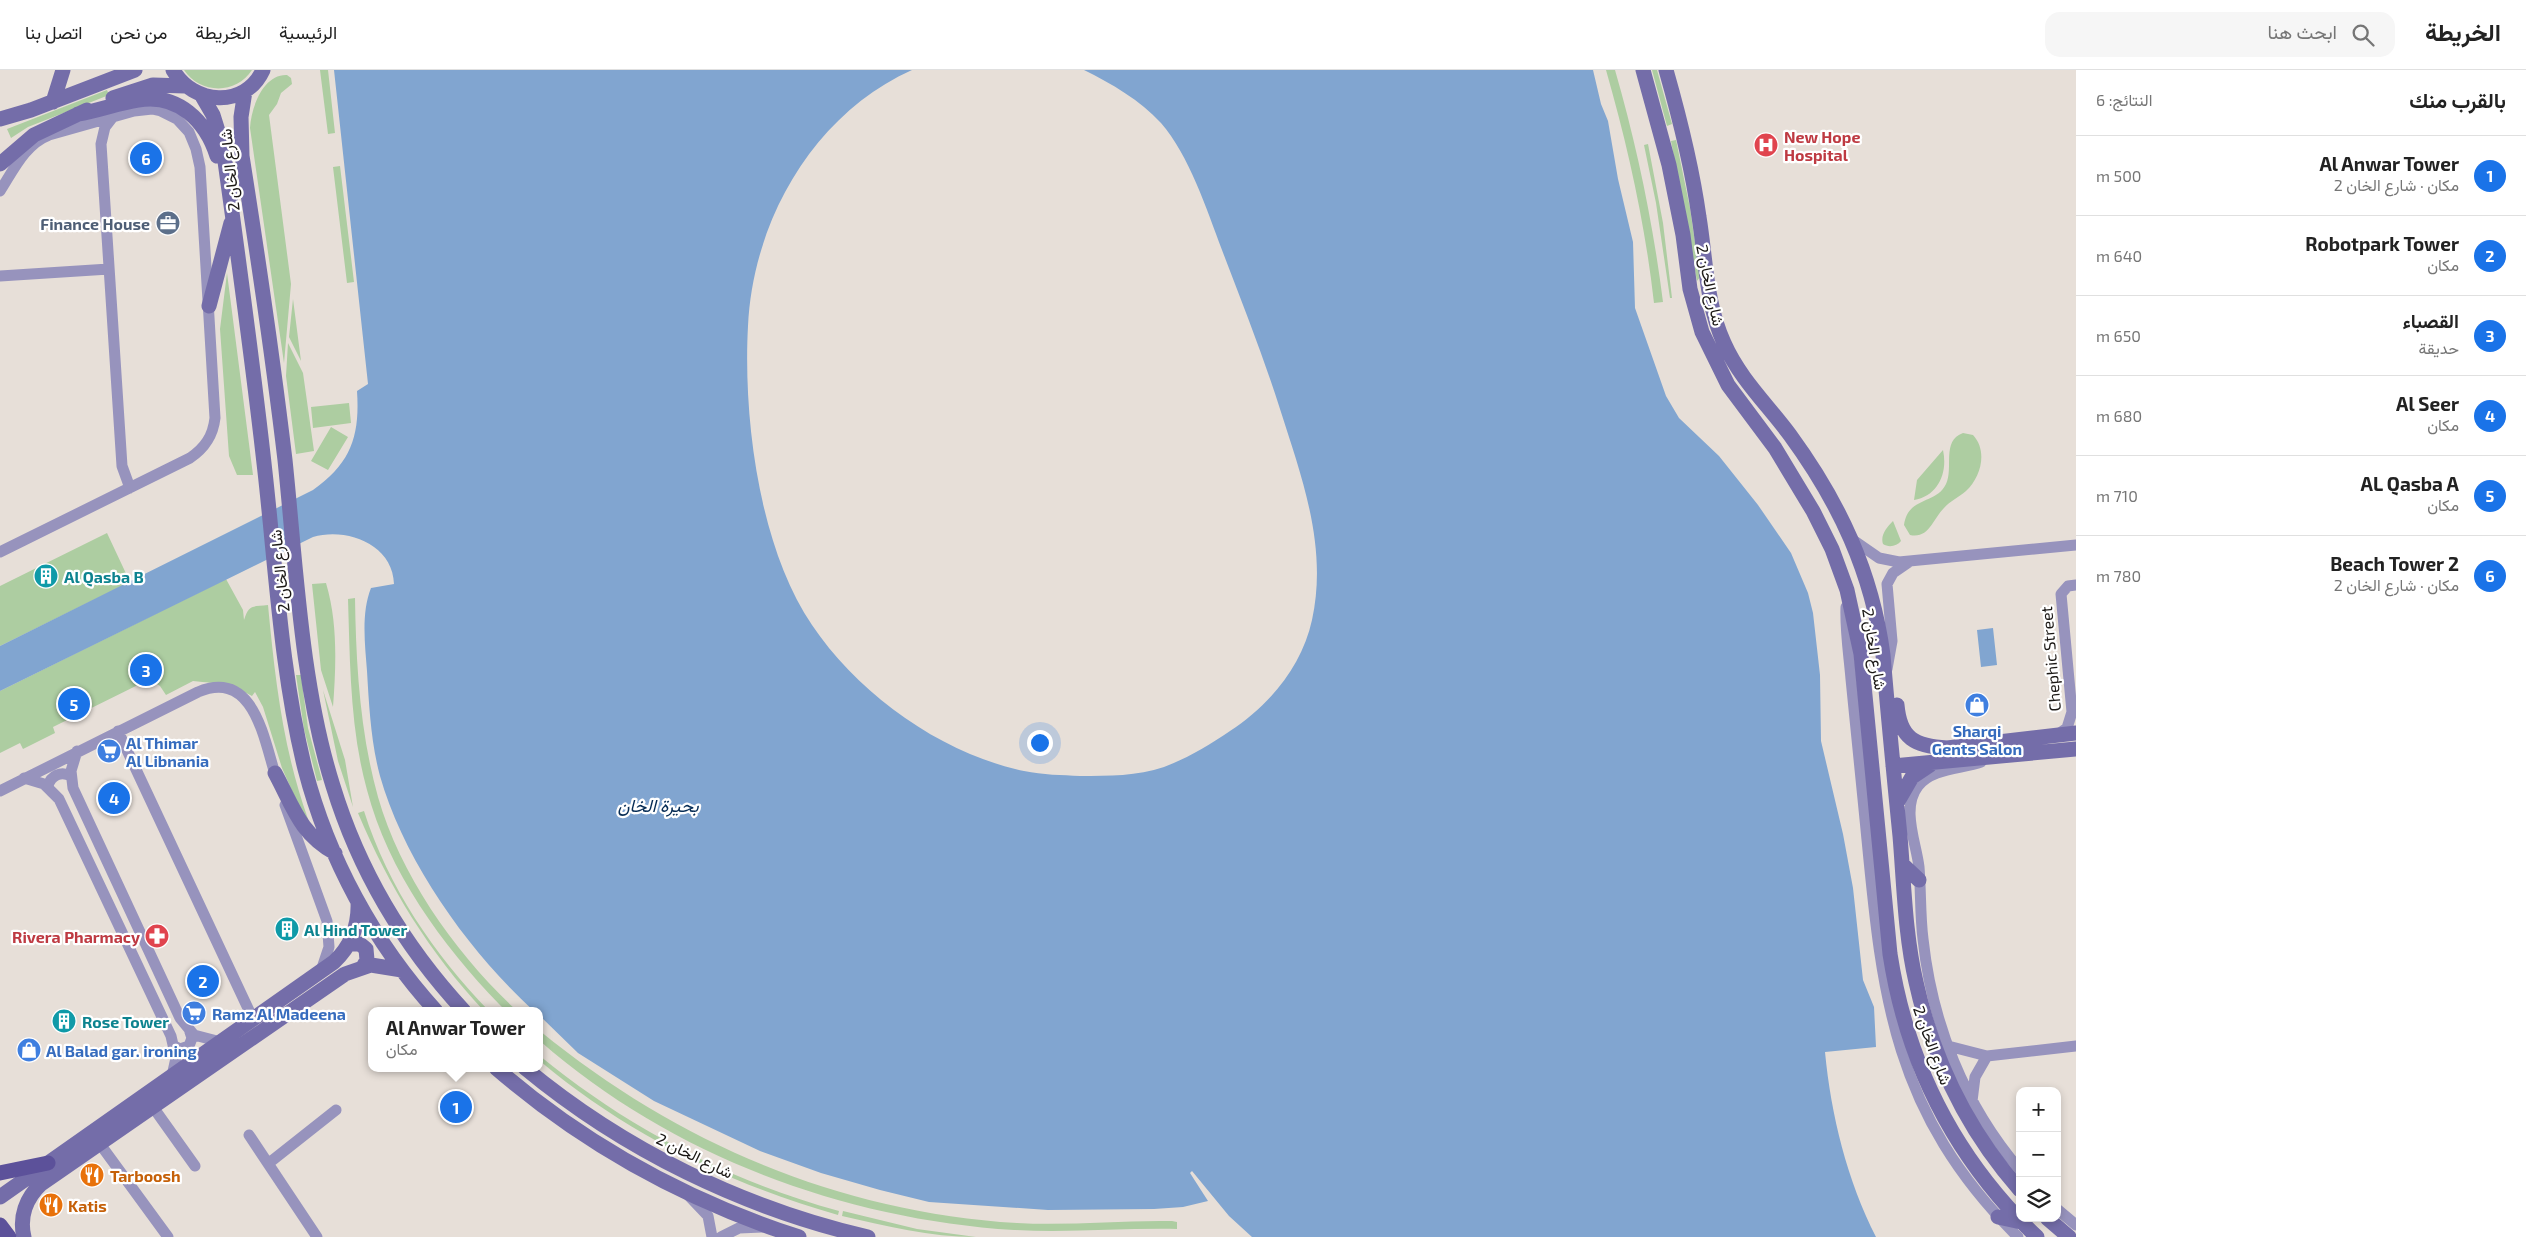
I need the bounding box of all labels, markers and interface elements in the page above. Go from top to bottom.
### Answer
search box [2045,12,2395,57]
text: الخريطة [2425,17,2501,46]
text: ابحث هنا [2268,20,2337,43]
text: اتصل بنا [25,21,82,43]
text: من نحن [110,21,167,43]
text: الخريطة [195,21,251,43]
text: الرئيسية [279,21,337,43]
icon: search [2349,21,2377,49]
text: بالقرب منك [2409,87,2506,112]
text: النتائج: 6 [2096,90,2152,109]
place label: New Hope Hospital [1784,127,1860,164]
street label: شارع الخان 2 [215,128,246,212]
hospital icon: New Hope Hospital [1753,132,1779,158]
pin: 6 [130,139,162,177]
text: Al Anwar Tower [2319,152,2459,175]
text: 500 m [2096,166,2141,185]
text: 1 [2487,166,2493,185]
text: مكان · شارع الخان 2 [2334,175,2459,194]
office icon: Finance House [155,210,181,236]
place label: Finance House [40,214,150,233]
text: Robotpark Tower [2305,232,2459,255]
street label: شارع الخان 2 [1690,243,1729,328]
text: 640 m [2096,246,2142,265]
text: 2 [2485,246,2495,265]
text: مكان [2427,255,2459,274]
text: القصباء [2403,309,2459,332]
text: 650 m [2096,326,2141,345]
text: 3 [2485,326,2495,345]
text: حديقة [2419,338,2459,357]
text: Al Seer [2396,392,2459,415]
text: 680 m [2096,406,2142,425]
text: 4 [2485,406,2495,425]
text: مكان [2427,415,2459,434]
text: AL Qasba A [2361,472,2459,495]
text: 710 m [2096,486,2138,505]
text: 5 [2486,486,2494,505]
text: مكان [2427,495,2459,514]
street label: شارع الخان 2 [265,529,296,613]
text: Beach Tower 2 [2330,552,2459,575]
building icon: Al Qasba B [33,563,59,589]
text: 780 m [2096,566,2141,585]
text: 6 [2485,566,2495,585]
place label: Al Qasba B [64,567,144,587]
text: مكان · شارع الخان 2 [2334,575,2459,594]
street label: Chephic Street [2036,606,2064,712]
street label: شارع الخان 2 [1856,607,1891,692]
pin: 3 [130,651,162,689]
pin: 5 [58,685,90,723]
shop icon: Sharqi Gents Salon [1964,692,1990,718]
place label: Sharqi Gents Salon [1932,721,2022,758]
your location [1027,730,1053,756]
place label: Al Thimar Al Libnania [126,733,209,770]
supermarket icon: Al Thimar Al Libnania [96,738,122,764]
pin: 4 [98,779,130,817]
water label: بحيرة الخان [617,794,699,817]
building icon: Al Hind Tower [274,916,300,942]
place label: Al Hind Tower [304,920,407,939]
pharmacy icon: Rivera Pharmacy [144,923,170,949]
place label: Rivera Pharmacy [12,927,140,947]
pin: 2 [187,962,219,1000]
supermarket icon: Ramz Al Madeena [181,1000,207,1026]
street label: شارع الخان 2 [1907,1003,1956,1088]
place label: Ramz Al Madeena [212,1004,346,1023]
popup [368,1007,543,1072]
building icon: Rose Tower [51,1008,77,1034]
place label: Rose Tower [82,1012,169,1031]
text: Al Anwar Tower [386,1016,525,1039]
shop icon: Al Balad gar. ironing [16,1037,42,1063]
text: مكان [386,1039,417,1058]
place label: Al Balad gar. ironing [46,1041,197,1060]
map controls [2016,1087,2061,1222]
button: + [2016,1087,2061,1132]
pin: 1 [440,1088,472,1126]
street label: شارع الخان 2 [652,1128,736,1184]
button: − [2016,1132,2061,1177]
restaurant icon: Tarboosh [79,1162,105,1188]
place label: Tarboosh [110,1166,181,1185]
button: layers [2016,1177,2061,1222]
restaurant icon: Katis [38,1192,64,1218]
place label: Katis [68,1196,107,1215]

